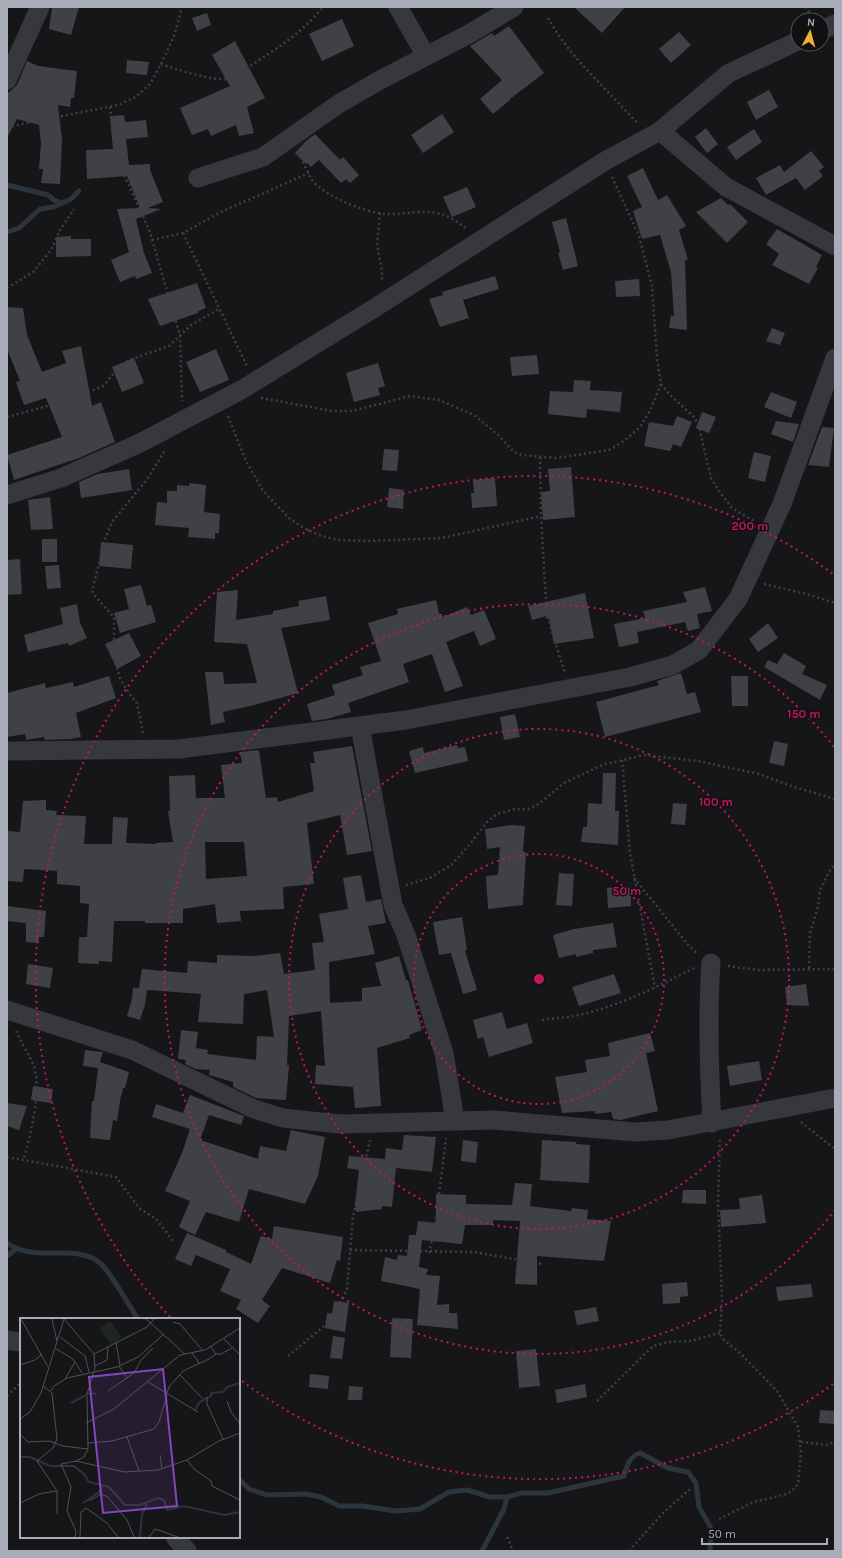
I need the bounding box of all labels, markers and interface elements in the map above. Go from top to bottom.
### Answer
north arrow [790,12,830,52]
text: N [806,16,816,29]
text: 200 m [732,519,768,533]
text: 150 m [787,707,821,721]
text: 100 m [699,795,733,809]
text: 50 m [613,884,642,898]
centre of rings [532,972,546,986]
inset map [20,1318,240,1538]
scale bar [702,1520,827,1546]
text: 50 m [708,1527,736,1541]

